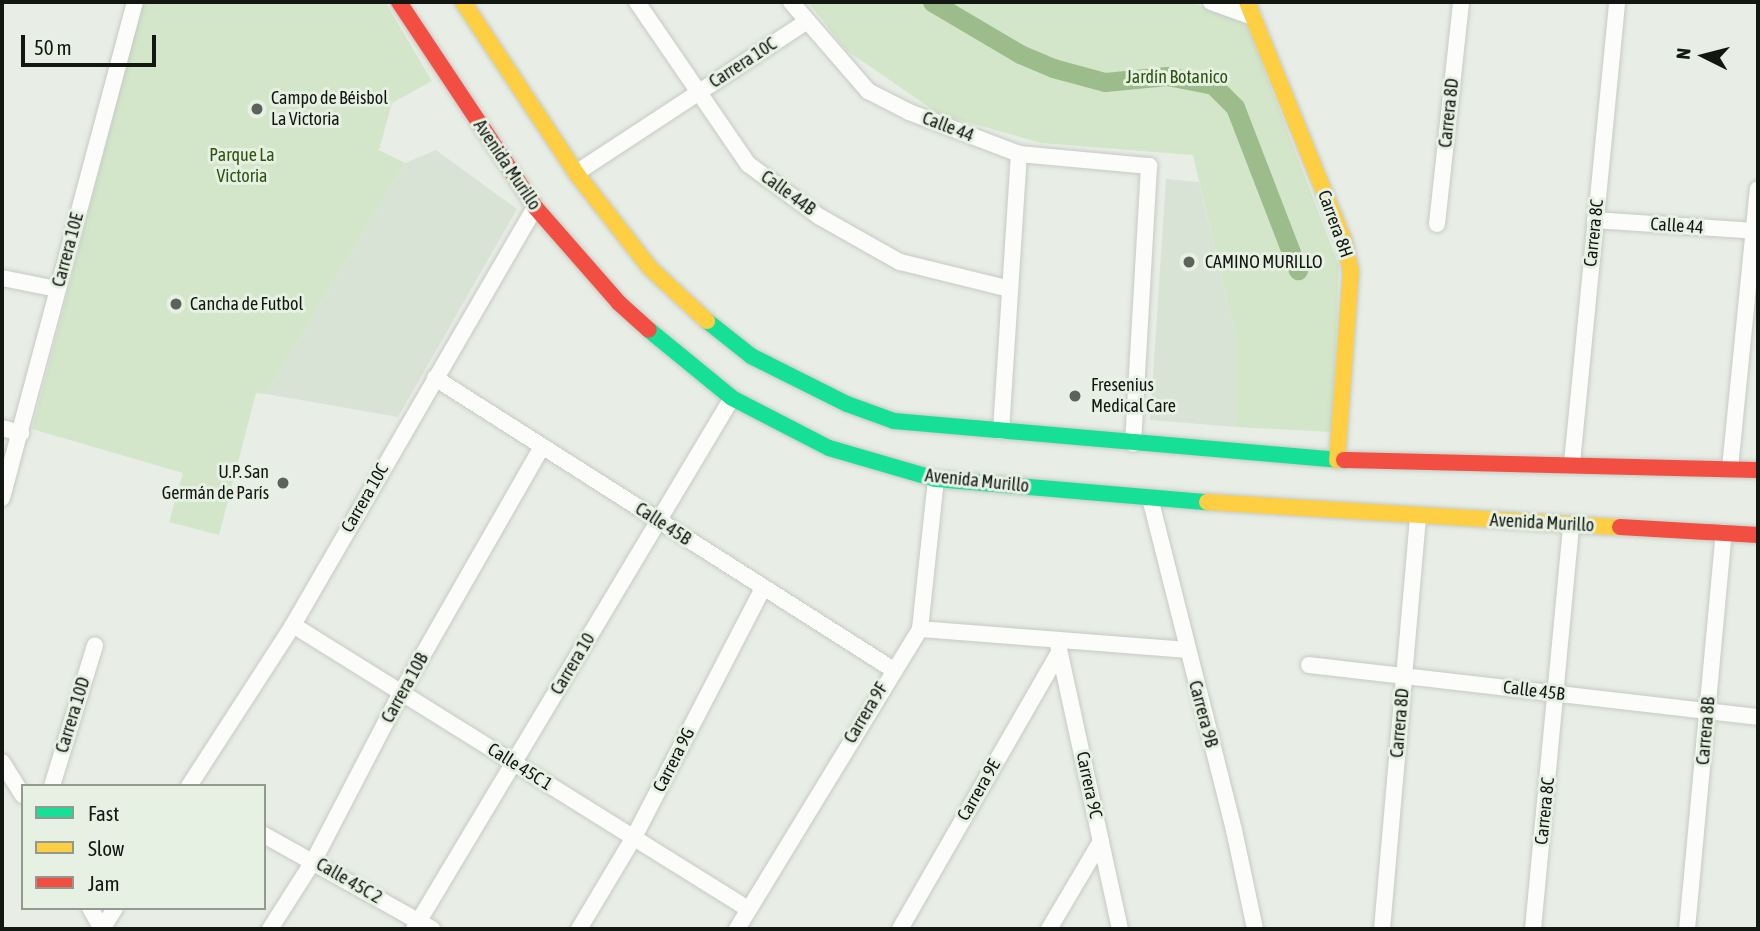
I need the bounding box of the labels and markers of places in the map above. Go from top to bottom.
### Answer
place label: Campo de Béisbol La Victoria [271,88,388,130]
marker: Campo de Béisbol La Victoria [249,101,265,117]
place label: CAMINO MURILLO [1205,251,1323,273]
marker: CAMINO MURILLO [1179,252,1199,272]
place label: Cancha de Futbol [190,293,303,315]
marker: Cancha de Futbol [168,296,184,312]
place label: Fresenius Medical Care [1091,375,1176,418]
marker: Fresenius Medical Care [1065,386,1085,406]
place label: U.P. San Germán de París [162,462,269,504]
marker: U.P. San Germán de París [275,475,291,491]

